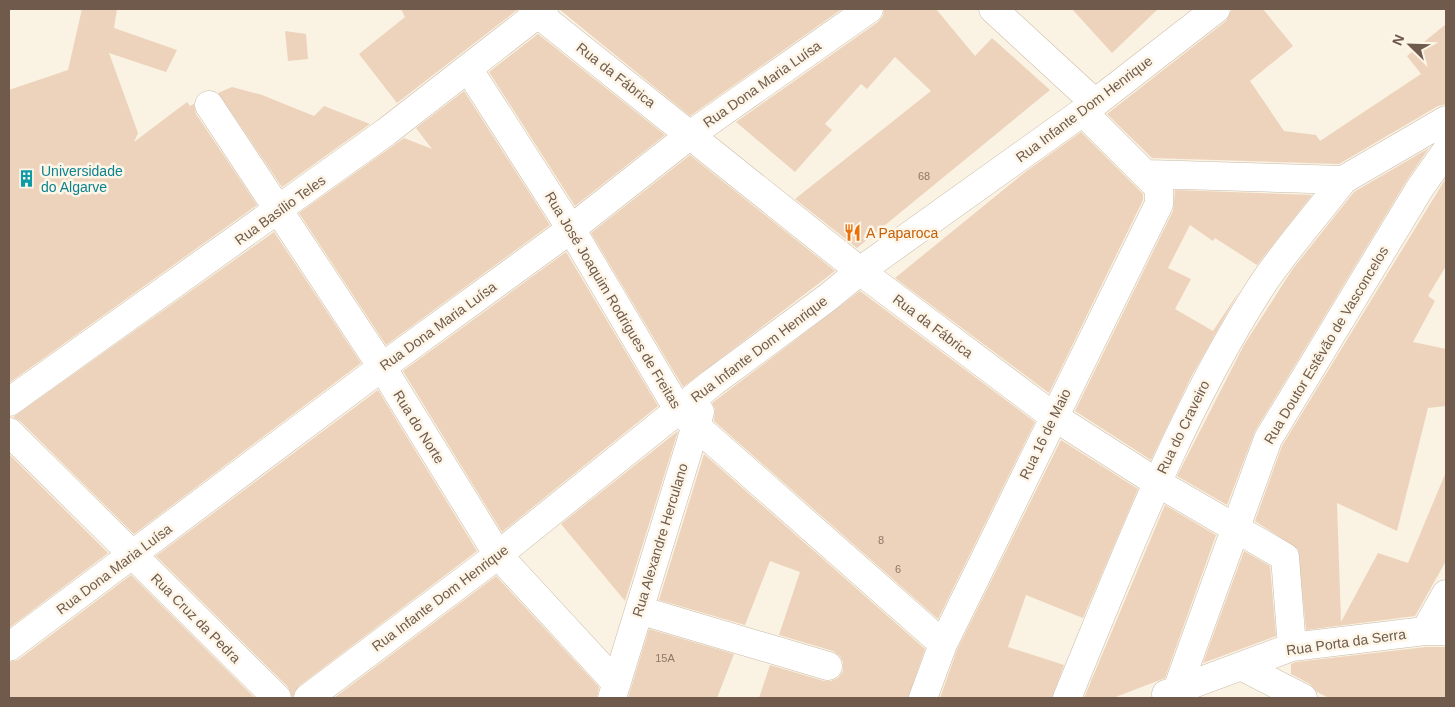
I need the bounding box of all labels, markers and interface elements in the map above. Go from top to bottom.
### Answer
north arrow [1385,20,1435,70]
text: N [1389,32,1407,48]
street label: Rua Dona Maria Luísa [700,37,824,131]
street label: Rua da Fábrica [573,39,659,111]
street label: Rua Infante Dom Henrique [1013,52,1155,166]
place label: Universidade do Algarve [41,163,123,195]
building icon: Universidade do Algarve [17,169,37,189]
house number: 68 [918,170,930,182]
street label: Rua Basílio Teles [232,172,328,248]
street label: Rua José Joaquim Rodrigues de Freitas [542,189,684,411]
restaurant icon: A Paparoca [842,223,862,243]
place label: A Paparoca [866,225,939,241]
street label: Rua Doutor Estêvão de Vasconcelos [1260,243,1392,447]
street label: Rua Dona Maria Luísa [377,278,500,374]
street label: Rua da Fábrica [890,291,976,361]
street label: Rua Infante Dom Henrique [688,292,830,406]
street label: Rua do Craveiro [1153,377,1213,476]
street label: Rua 16 de Maio [1016,386,1074,482]
street label: Rua do Norte [390,387,448,467]
street label: Rua Alexandre Herculano [629,461,691,619]
street label: Rua Dona Maria Luísa [53,520,175,618]
house number: 8 [878,534,884,546]
street label: Rua Infante Dom Henrique [369,541,511,655]
house number: 6 [895,563,901,575]
street label: Rua Cruz da Pedra [148,570,244,666]
street label: Rua Porta da Serra [1285,626,1407,658]
house number: 15A [655,652,675,664]

